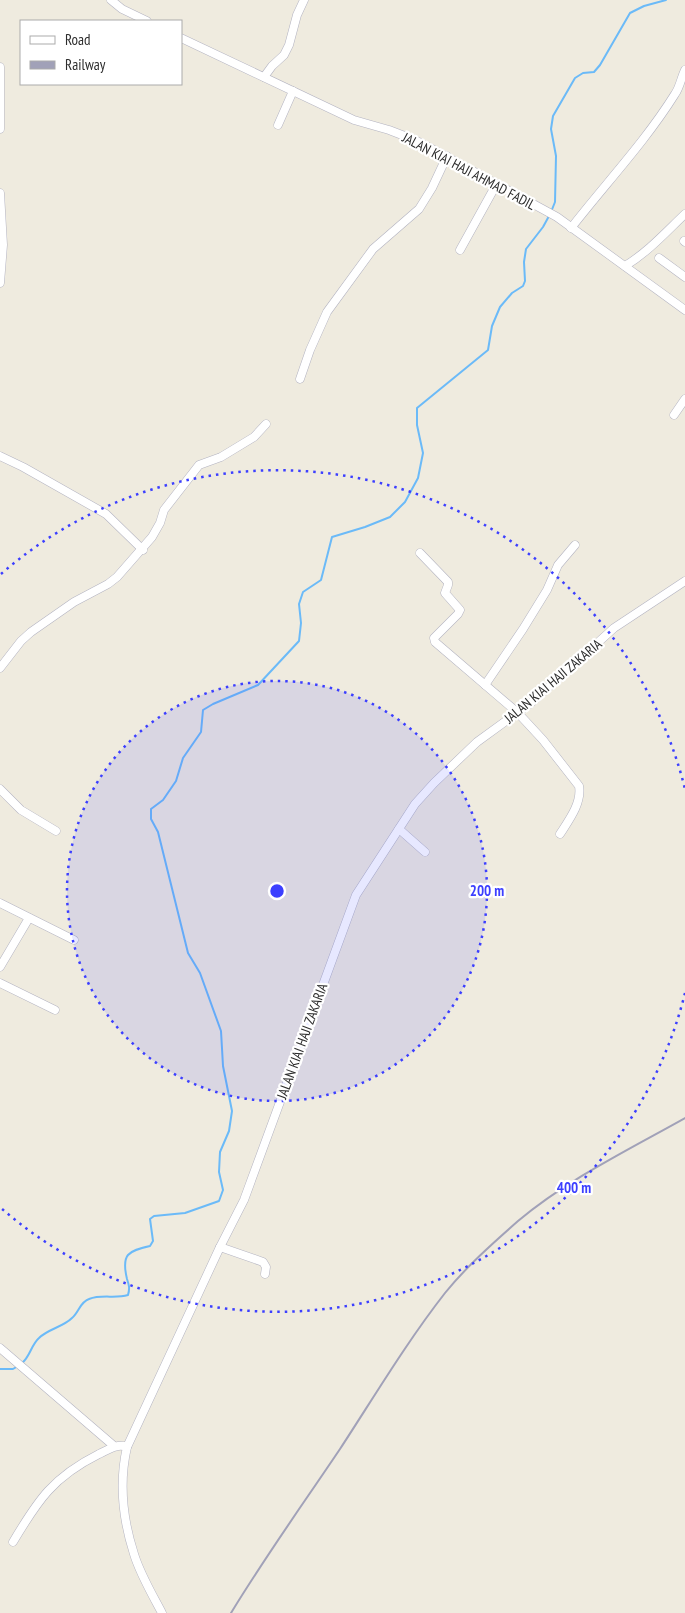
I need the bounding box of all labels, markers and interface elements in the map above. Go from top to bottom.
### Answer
legend [20,20,182,85]
text: Road [65,30,91,49]
text: Railway [65,55,106,74]
street label: JALAN KIAI HAJI AHMAD FADIL [398,128,539,214]
street label: JALAN KIAI HAJI ZAKARIA [500,635,606,728]
text: 200 m [470,881,504,900]
centre of rings [268,882,286,900]
street label: JALAN KIAI HAJI ZAKARIA [272,980,331,1102]
text: 400 m [557,1178,591,1197]

